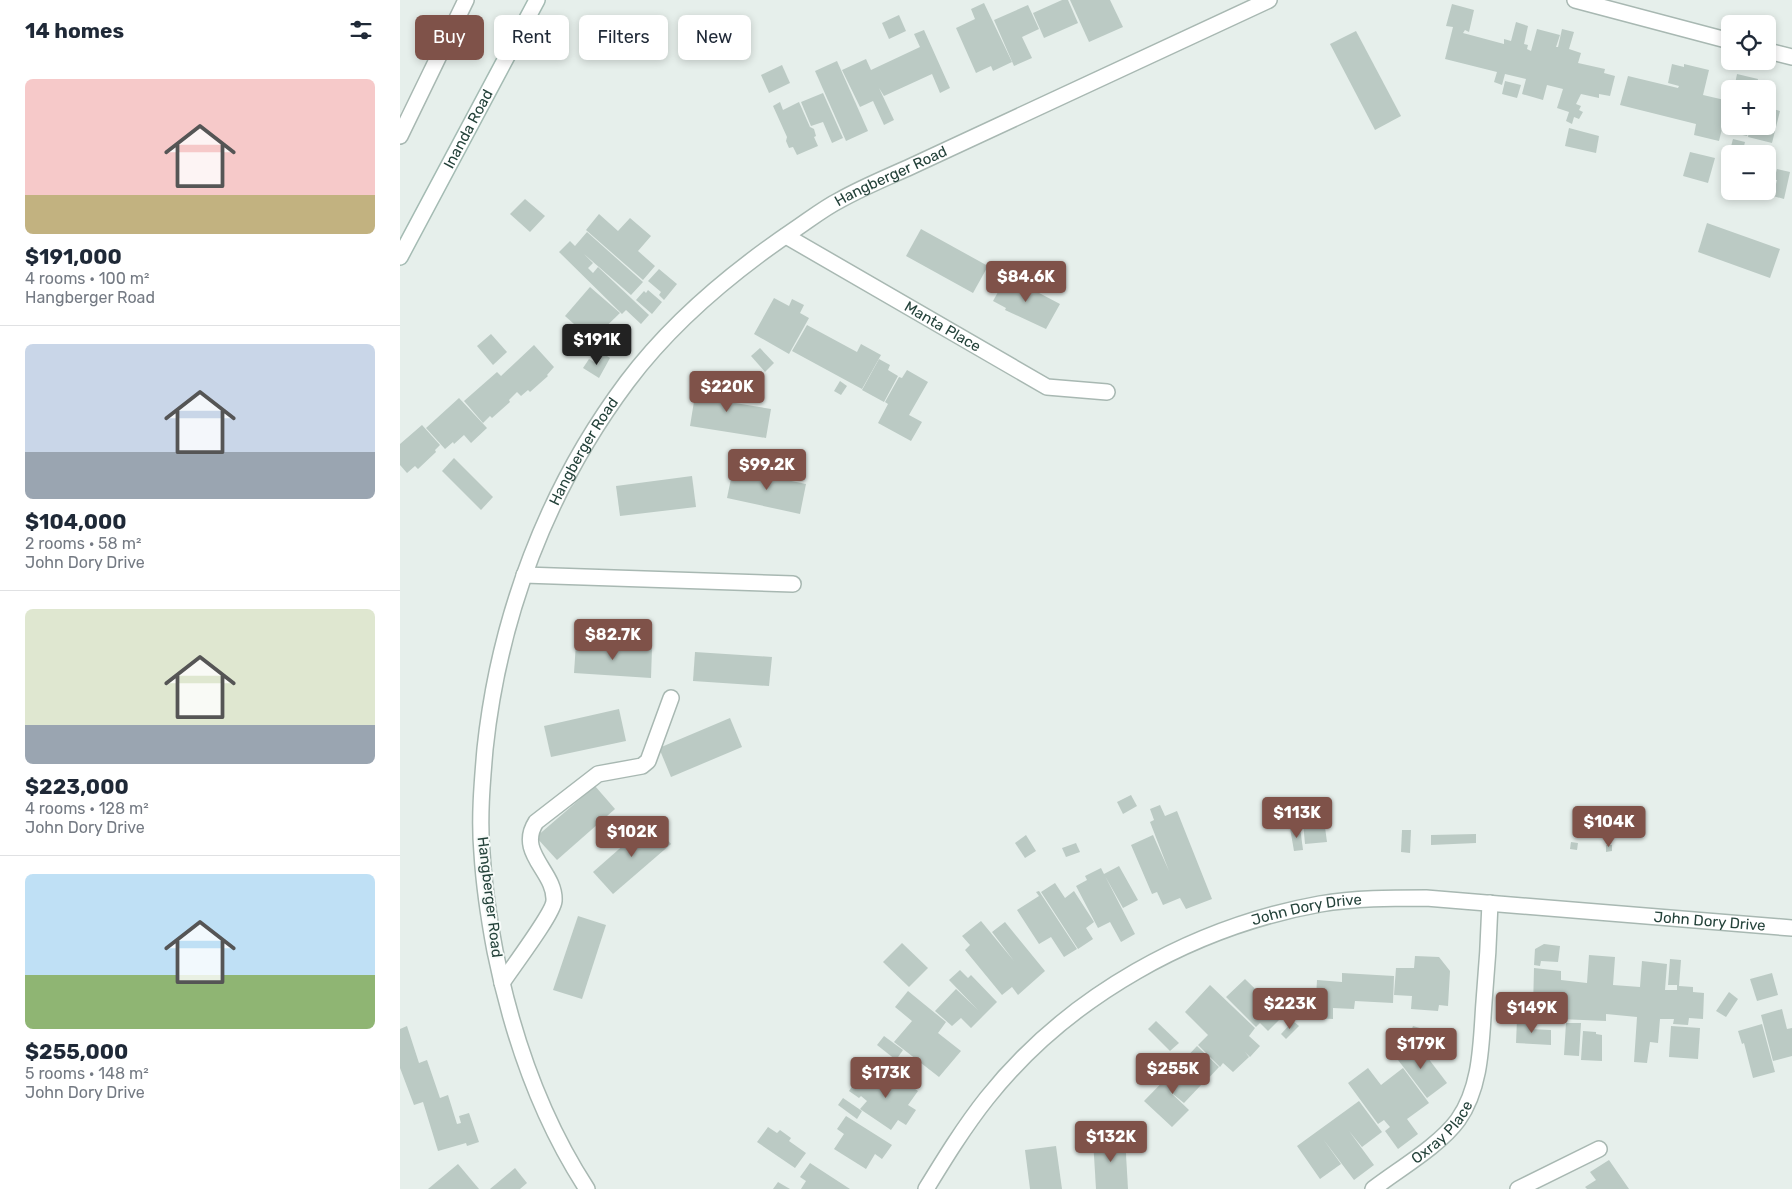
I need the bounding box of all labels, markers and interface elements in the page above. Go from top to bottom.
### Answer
chip: Buy [415,15,484,60]
chip: Rent [494,15,569,60]
chip: Filters [579,15,668,60]
chip: New [678,15,751,60]
map controls [1721,15,1776,200]
button: locate [1721,15,1776,70]
icon: filters [347,16,375,44]
text: 14 homes [25,18,124,43]
button: + [1721,80,1776,135]
street label: Inanda Road [440,86,497,172]
icon: home [155,111,245,201]
street label: Hangberger Road [831,142,950,210]
button: − [1721,145,1776,200]
text: $191,000 [25,244,122,269]
pin: $84.6K [985,260,1067,303]
text: $84.6K [997,267,1055,286]
text: 4 rooms · 100 m² [25,269,149,288]
text: Hangberger Road [25,288,155,307]
street label: Manta Place [901,297,984,356]
pin: $191K [562,324,632,366]
text: $191K [573,330,621,349]
pin: $220K [692,370,762,413]
icon: home [155,377,245,467]
text: $220K [701,377,753,396]
street label: Hangberger Road [545,394,622,508]
pin: $99.2K [726,448,808,491]
text: $99.2K [739,455,795,474]
text: $104,000 [25,509,126,534]
text: 2 rooms · 58 m² [25,534,141,553]
text: John Dory Drive [25,553,145,572]
pin: $82.7K [572,618,654,661]
text: $82.7K [585,625,641,644]
icon: home [155,642,245,732]
text: $223,000 [25,774,129,799]
pin: $113K [1262,796,1332,839]
text: 4 rooms · 128 m² [25,799,149,818]
text: $113K [1273,803,1321,822]
pin: $104K [1574,806,1644,848]
text: $104K [1583,812,1635,831]
pin: $102K [597,816,667,858]
text: John Dory Drive [25,818,145,837]
text: $102K [607,822,657,841]
street label: Hangberger Road [474,835,506,959]
street label: John Dory Drive [1249,890,1362,929]
icon: home [155,907,245,997]
street label: John Dory Drive [1653,908,1766,935]
pin: $223K [1255,988,1325,1030]
pin: $149K [1497,992,1567,1034]
text: $223K [1264,994,1316,1013]
text: $149K [1507,998,1557,1017]
pin: $179K [1386,1028,1456,1070]
text: $179K [1397,1034,1445,1053]
text: $255,000 [25,1039,128,1064]
pin: $255K [1138,1052,1208,1095]
pin: $173K [851,1056,921,1099]
text: $255K [1147,1059,1199,1078]
text: $173K [862,1063,910,1082]
text: 5 rooms · 148 m² [25,1064,149,1083]
text: John Dory Drive [25,1083,145,1102]
street label: Oxray Place [1408,1098,1476,1168]
pin: $132K [1076,1120,1146,1163]
text: $132K [1086,1127,1136,1146]

